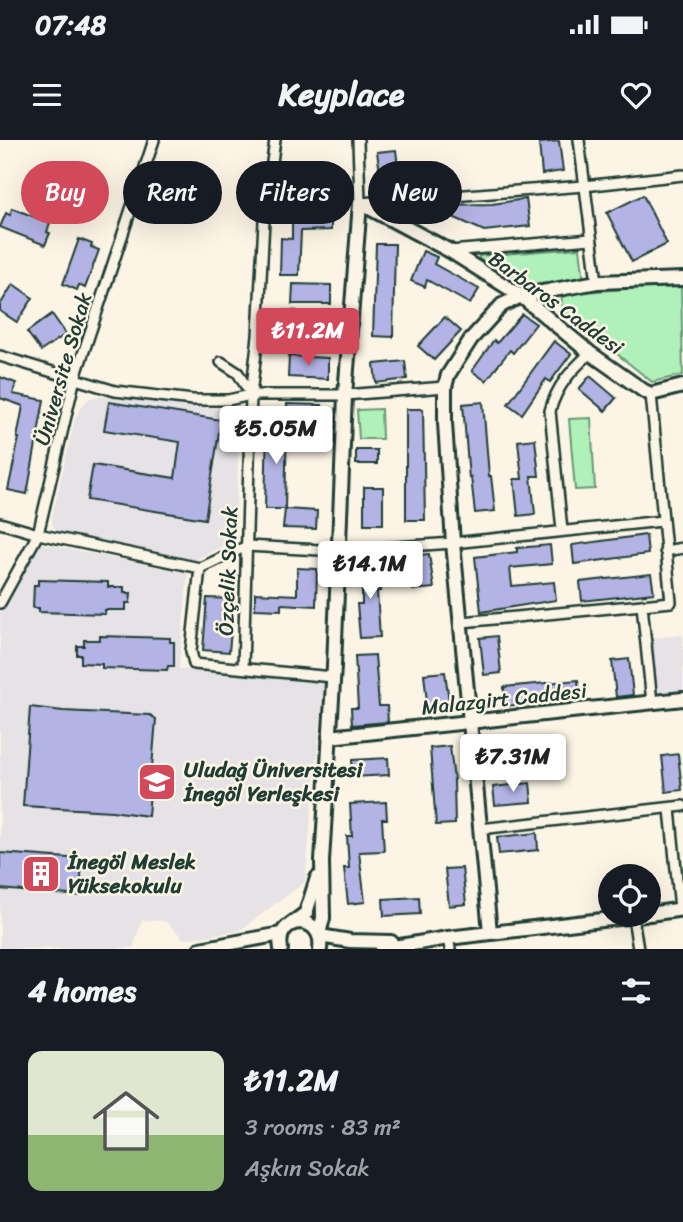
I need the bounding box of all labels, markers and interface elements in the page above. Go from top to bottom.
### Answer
text: 07:48 [35,2,106,48]
text: Keyplace [279,66,404,123]
icon: menu [28,76,66,114]
icon: heart [617,76,655,114]
chip: Buy [21,161,109,224]
chip: Rent [123,161,222,224]
chip: Filters [236,161,354,224]
chip: New [368,161,462,224]
street label: Barbaros Caddesi [480,241,633,366]
street label: Üniversite Sokak [23,287,103,450]
pin: ₺11.2M [251,308,365,368]
text: ₺11.2M [272,310,344,351]
pin: ₺5.05M [219,406,333,466]
text: ₺5.05M [235,408,317,449]
street label: Özçelik Sokak [207,506,249,636]
pin: ₺14.1M [313,542,427,601]
text: ₺14.1M [334,543,406,584]
street label: Malazgirt Caddesi [420,671,590,727]
pin: ₺7.31M [456,734,570,794]
text: ₺7.31M [476,736,550,777]
place label: Uludağ Üniversitesi İnegöl Yerleşkesi [183,751,363,813]
school or university icon: Uludağ Üniversitesi İnegöl Yerleşkesi [136,761,178,803]
place label: İnegöl Meslek Yüksekokulu [67,843,196,905]
building icon: İnegöl Meslek Yüksekokulu [20,853,62,895]
map controls [598,864,661,927]
button: locate [598,864,661,927]
text: 4 homes [28,964,136,1018]
icon: filters [617,972,655,1010]
text: ₺11.2M [245,1053,338,1107]
icon: home [84,1079,168,1163]
text: 3 rooms · 83 m² [245,1107,401,1148]
text: Aşkın Sokak [245,1148,370,1189]

